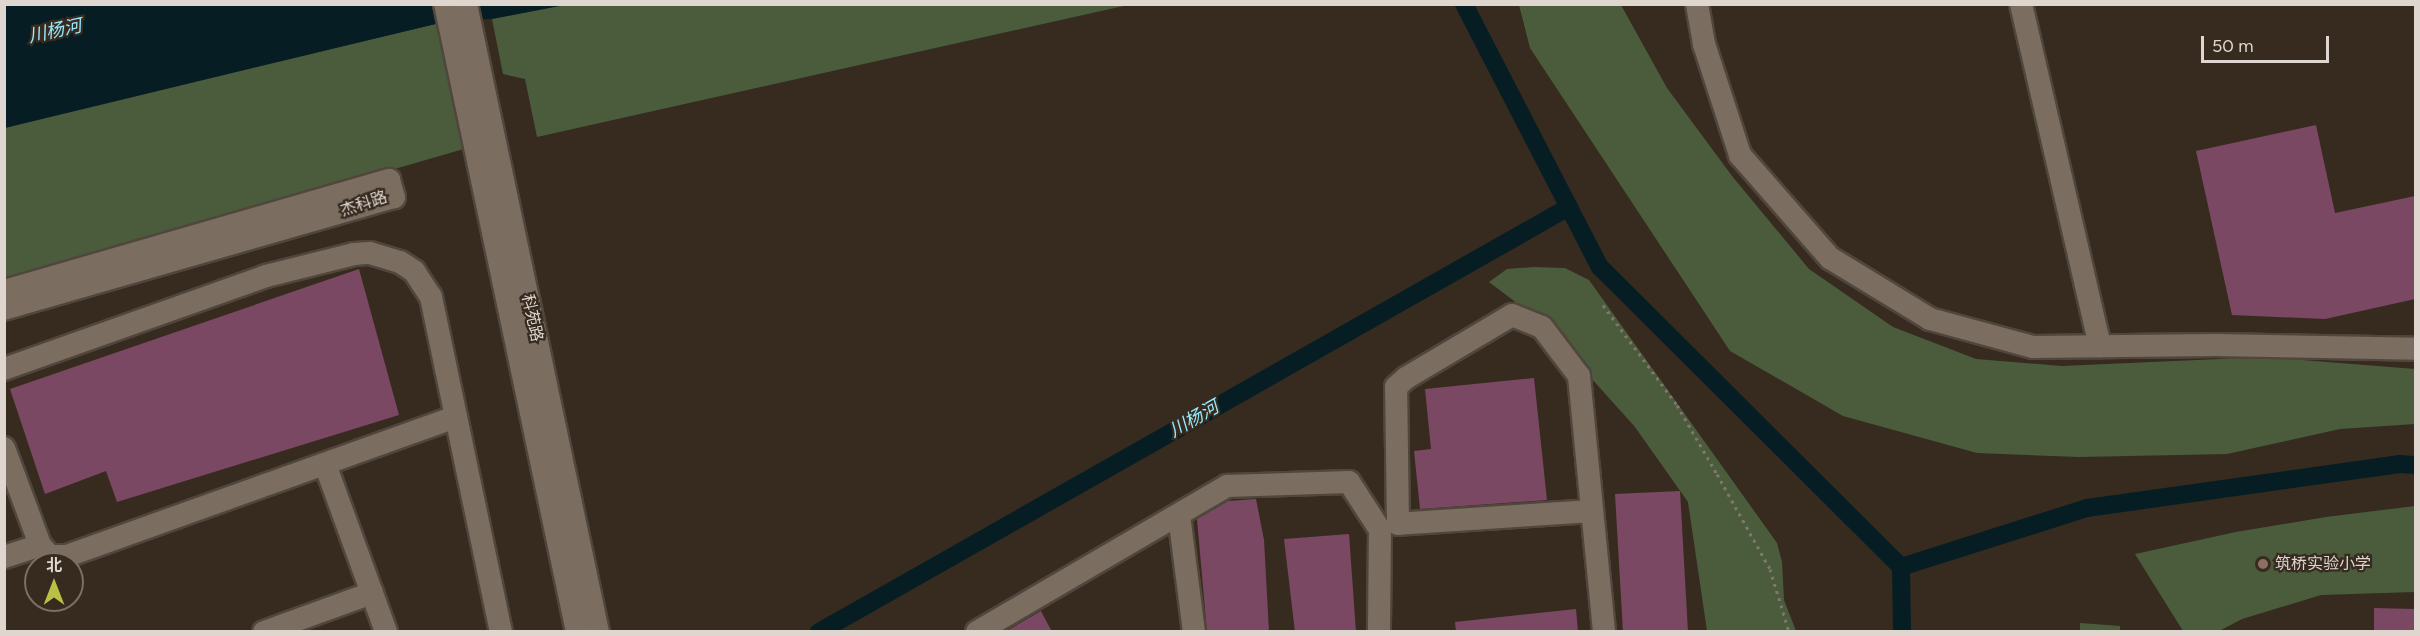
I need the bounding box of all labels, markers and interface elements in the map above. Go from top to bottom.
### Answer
water label: 川杨河 [26,15,84,47]
scale bar [2204,24,2332,62]
text: 50 m [2212,35,2254,57]
street label: 杰科路 [338,187,390,221]
street label: 科苑路 [518,293,546,343]
water label: 川杨河 [1165,396,1223,442]
north arrow [24,552,84,612]
place label: 筑桥实验小学 [2275,554,2371,574]
text: 北 [46,556,62,575]
marker: 筑桥实验小学 [2256,557,2270,571]

